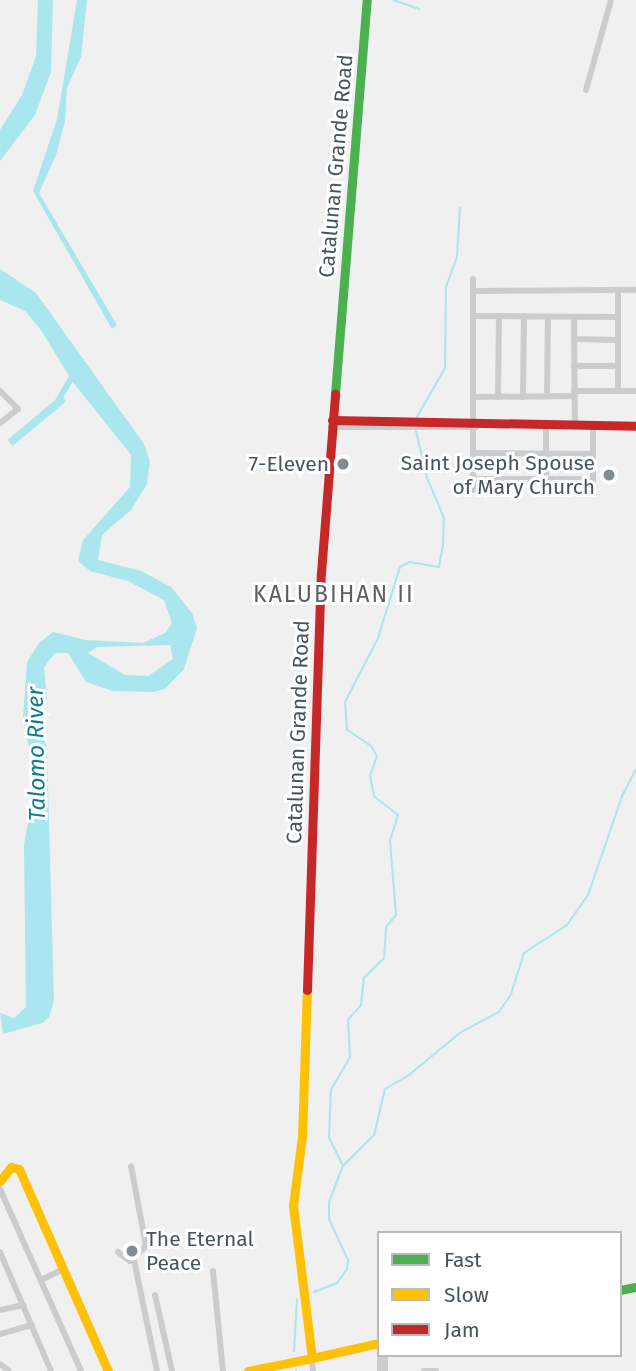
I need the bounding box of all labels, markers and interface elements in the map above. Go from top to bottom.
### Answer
street label: Catalunan Grande Road [314,53,358,279]
place label: Saint Joseph Spouse of Mary Church [401,450,595,500]
place label: 7-Eleven [249,451,329,477]
marker: 7-Eleven [335,456,351,472]
marker: Saint Joseph Spouse of Mary Church [601,467,617,483]
district label: KALUBIHAN II [255,580,413,608]
street label: Catalunan Grande Road [281,620,315,844]
water label: Talomo River [21,687,51,821]
place label: The Eternal Peace [146,1226,254,1276]
legend [377,1231,622,1357]
marker: The Eternal Peace [124,1243,140,1259]
text: Fast [444,1247,482,1273]
text: Slow [444,1282,489,1308]
text: Jam [444,1317,480,1343]

